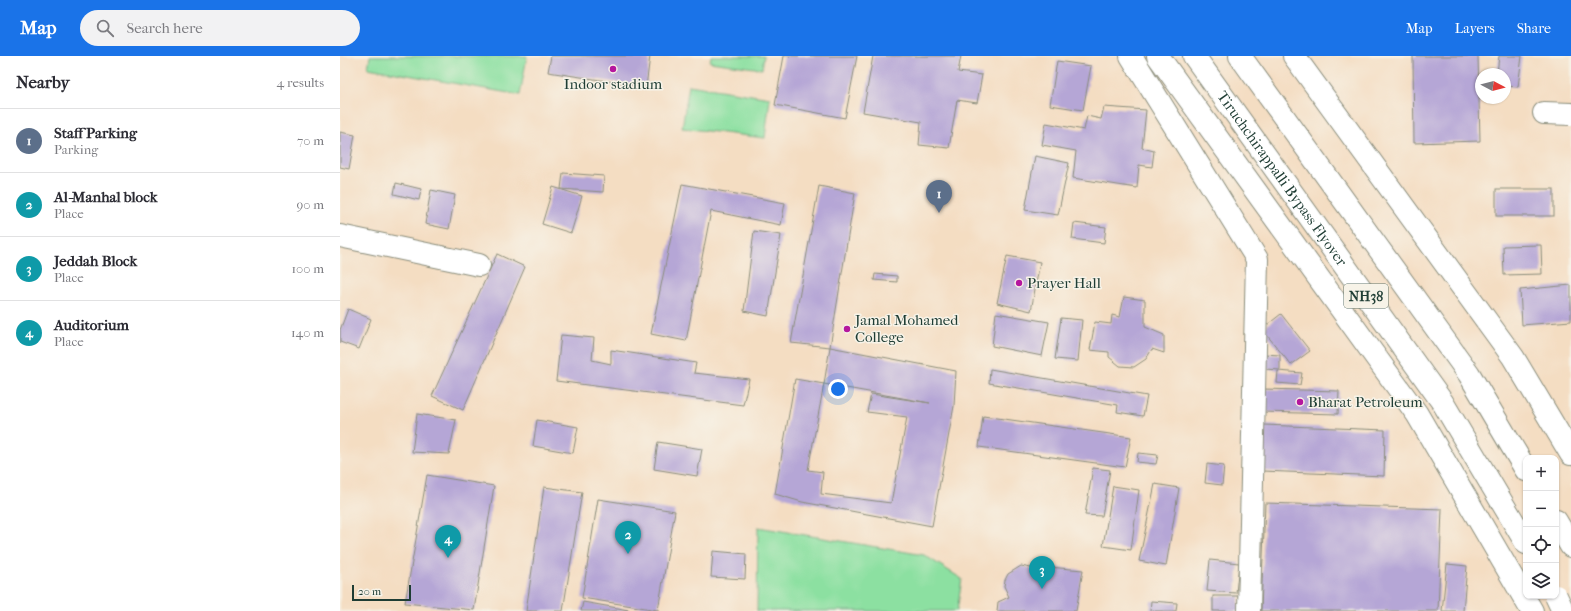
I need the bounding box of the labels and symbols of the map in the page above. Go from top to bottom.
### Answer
marker: Indoor stadium [608,64,618,74]
north arrow [1475,68,1511,104]
place label: Indoor stadium [564,75,663,93]
street label: Tiruchchirappalli Bypass Flyover [1213,88,1351,270]
pin: 1 [926,180,952,213]
place label: Prayer Hall [1027,274,1101,292]
marker: Prayer Hall [1014,278,1024,288]
road number: NH38 [1344,284,1388,308]
place label: Jamal Mohamed College [854,311,959,346]
marker: Jamal Mohamed College [842,324,852,334]
your location [828,379,848,399]
place label: Bharat Petroleum [1308,393,1423,411]
marker: Bharat Petroleum [1295,397,1305,407]
pin: 2 [615,521,641,554]
pin: 4 [435,525,461,558]
pin: 3 [1029,556,1055,589]
scale bar [352,583,411,602]

